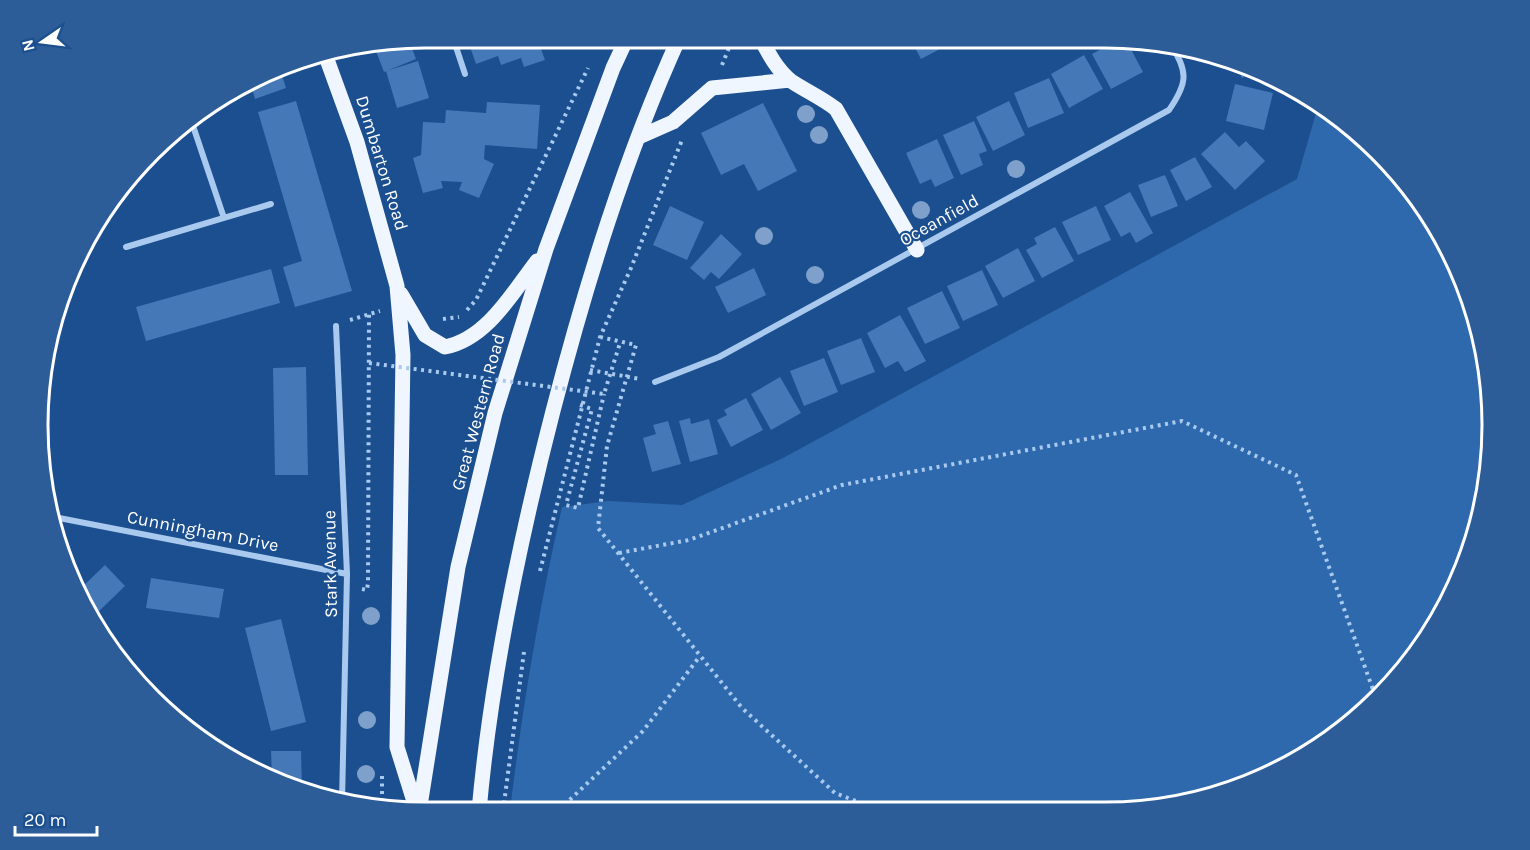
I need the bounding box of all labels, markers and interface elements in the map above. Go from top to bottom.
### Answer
north arrow [12,12,72,72]
text: N [17,38,39,53]
street label: Dumbarton Road [351,93,413,233]
street label: Oceanfield [895,189,983,251]
street label: Great Western Road [446,331,510,493]
street label: Cunningham Drive [125,506,281,556]
street label: Stark Avenue [318,510,342,618]
scale bar [15,799,98,837]
text: 20 m [24,809,66,831]

